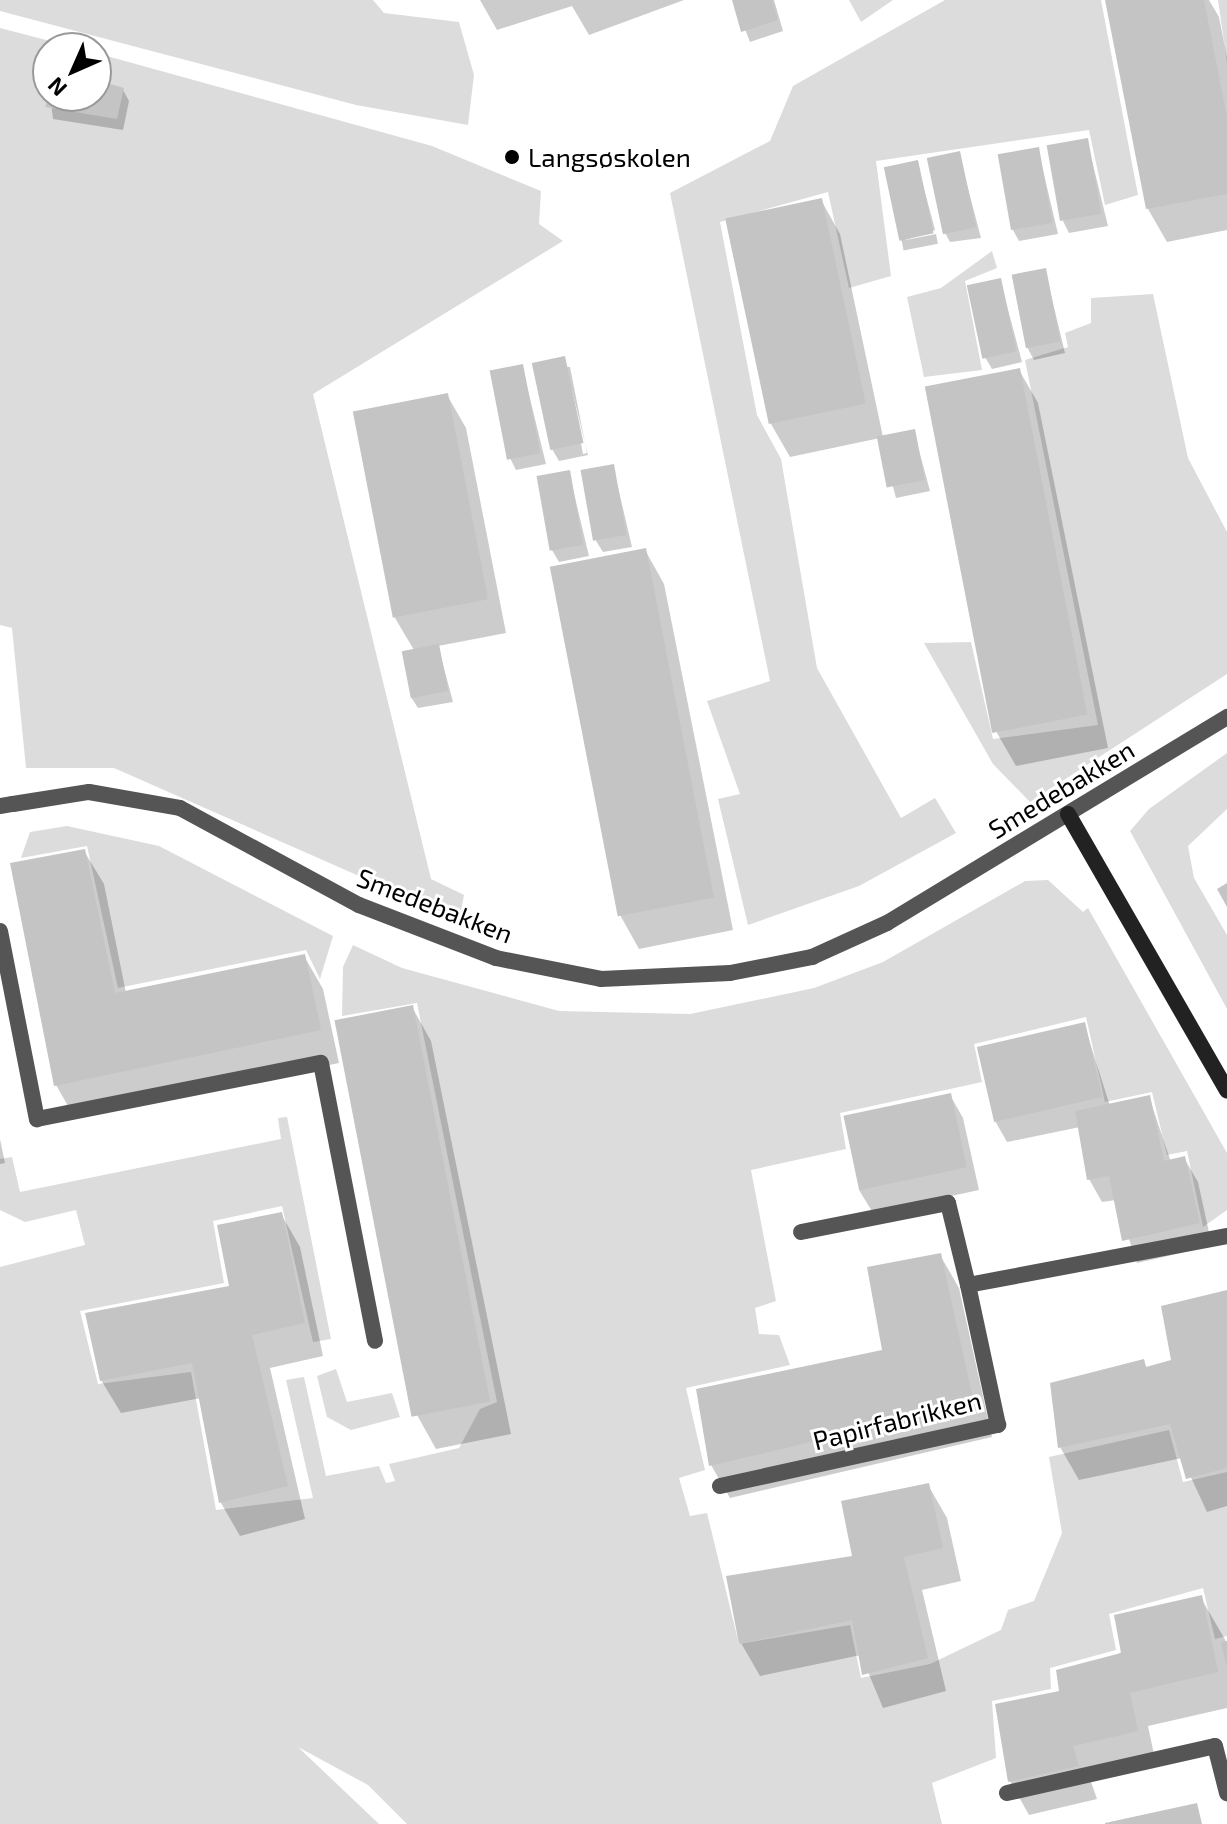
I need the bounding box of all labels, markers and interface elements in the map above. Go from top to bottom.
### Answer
north arrow [32,32,112,112]
text: N [42,73,71,102]
place label: Langsøskolen [528,141,691,173]
marker: Langsøskolen [503,148,521,166]
street label: Smedebakken [982,733,1140,845]
street label: Smedebakken [353,861,517,949]
street label: Papirfabrikken [810,1384,984,1456]

